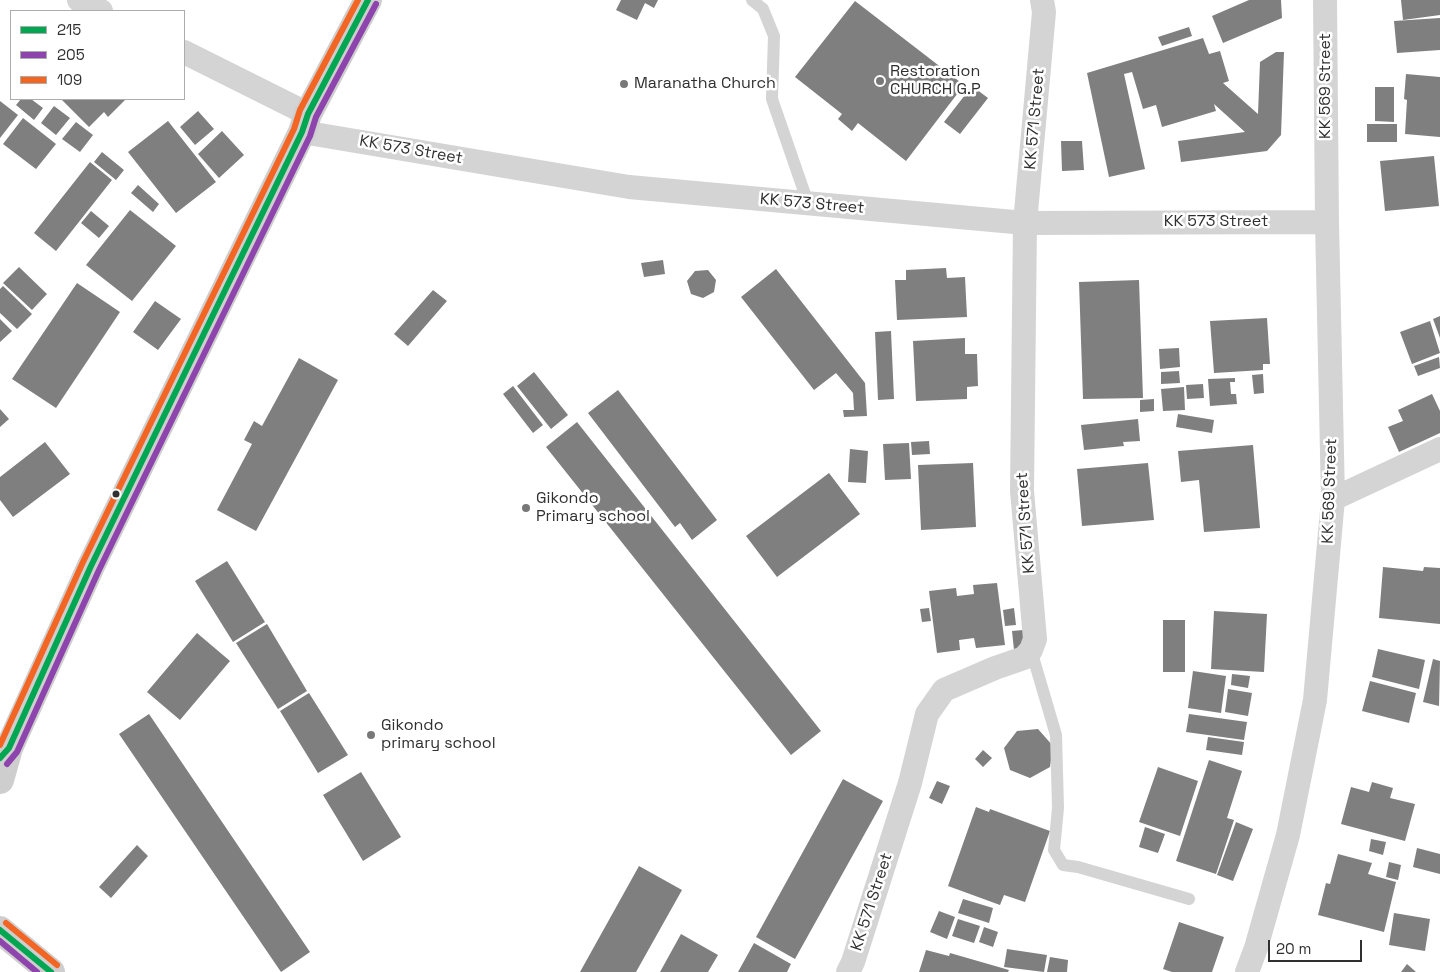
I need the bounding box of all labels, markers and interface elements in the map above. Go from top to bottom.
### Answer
legend [10,10,185,100]
text: 215 [57,20,81,39]
street label: KK 569 Street [1316,33,1336,139]
text: 205 [57,45,85,64]
place label: Restoration CHURCH G.P [890,62,981,100]
street label: KK 571 Street [1021,68,1049,170]
text: 109 [57,70,82,89]
place label: Maranatha Church [634,74,776,94]
marker: Restoration CHURCH G.P [874,75,886,87]
marker: Maranatha Church [618,78,630,90]
street label: KK 573 Street [358,131,464,169]
street label: KK 573 Street [759,190,865,218]
street label: KK 573 Street [1164,212,1268,232]
street label: KK 569 Street [1319,438,1341,544]
street label: KK 571 Street [1013,472,1039,574]
unlabelled marker [111,489,121,499]
place label: Gikondo Primary school [536,489,650,527]
marker: Gikondo Primary school [520,502,532,514]
place label: Gikondo primary school [381,716,496,754]
marker: Gikondo primary school [365,729,377,741]
street label: KK 571 Street [847,851,897,953]
scale bar [1270,930,1364,962]
text: 20 m [1276,939,1311,958]

